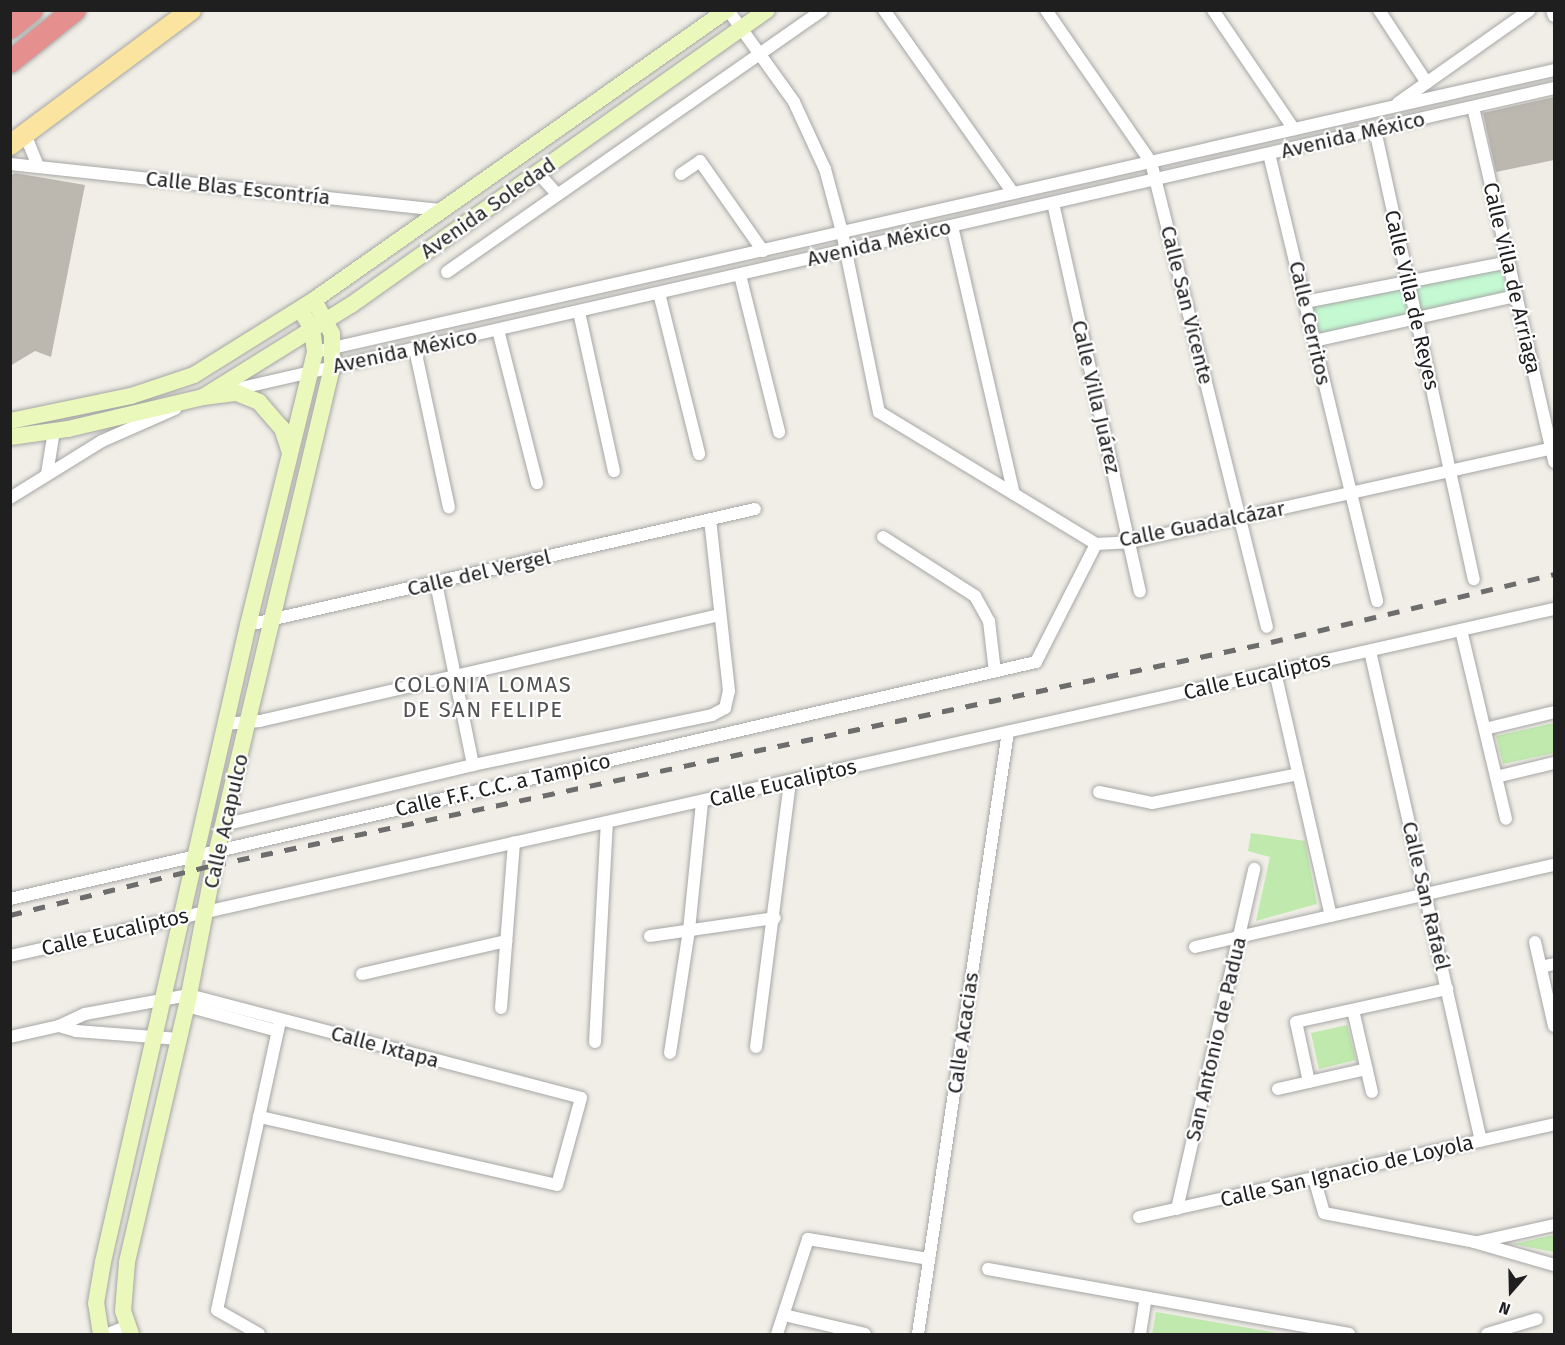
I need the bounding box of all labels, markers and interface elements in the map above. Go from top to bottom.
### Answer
street label: Avenida México [1279,106,1427,164]
street label: Avenida Soledad [416,152,560,264]
street label: Calle Blas Escontría [144,166,332,210]
street label: Calle Villa de Arriaga [1478,180,1546,376]
street label: Calle Villa de Reyes [1379,208,1445,392]
street label: Avenida México [805,214,953,272]
street label: Calle San Vicente [1155,223,1219,387]
street label: Calle Cerritos [1284,259,1336,387]
street label: Calle Villa Juárez [1066,318,1126,476]
street label: Avenida México [330,323,480,379]
street label: Calle Guadalcázar [1117,496,1287,552]
street label: Calle del Vergel [405,544,553,602]
street label: Calle Eucaliptos [1181,647,1333,705]
district label: COLONIA LOMAS DE SAN FELIPE [394,671,572,722]
street label: Calle F.F. C.C. a Tampico [393,748,613,822]
street label: Calle Acapulco [198,751,254,891]
street label: Calle Eucaliptos [707,754,859,812]
street label: Calle San Rafaél [1397,819,1455,973]
street label: Calle Eucaliptos [39,903,191,961]
street label: San Antonio de Padua [1180,934,1252,1144]
street label: Calle Acacias [942,971,984,1095]
street label: Calle Ixtapa [328,1020,442,1074]
street label: Calle San Ignacio de Loyola [1218,1130,1476,1212]
north arrow [1481,1261,1541,1321]
text: N [1496,1298,1513,1319]

